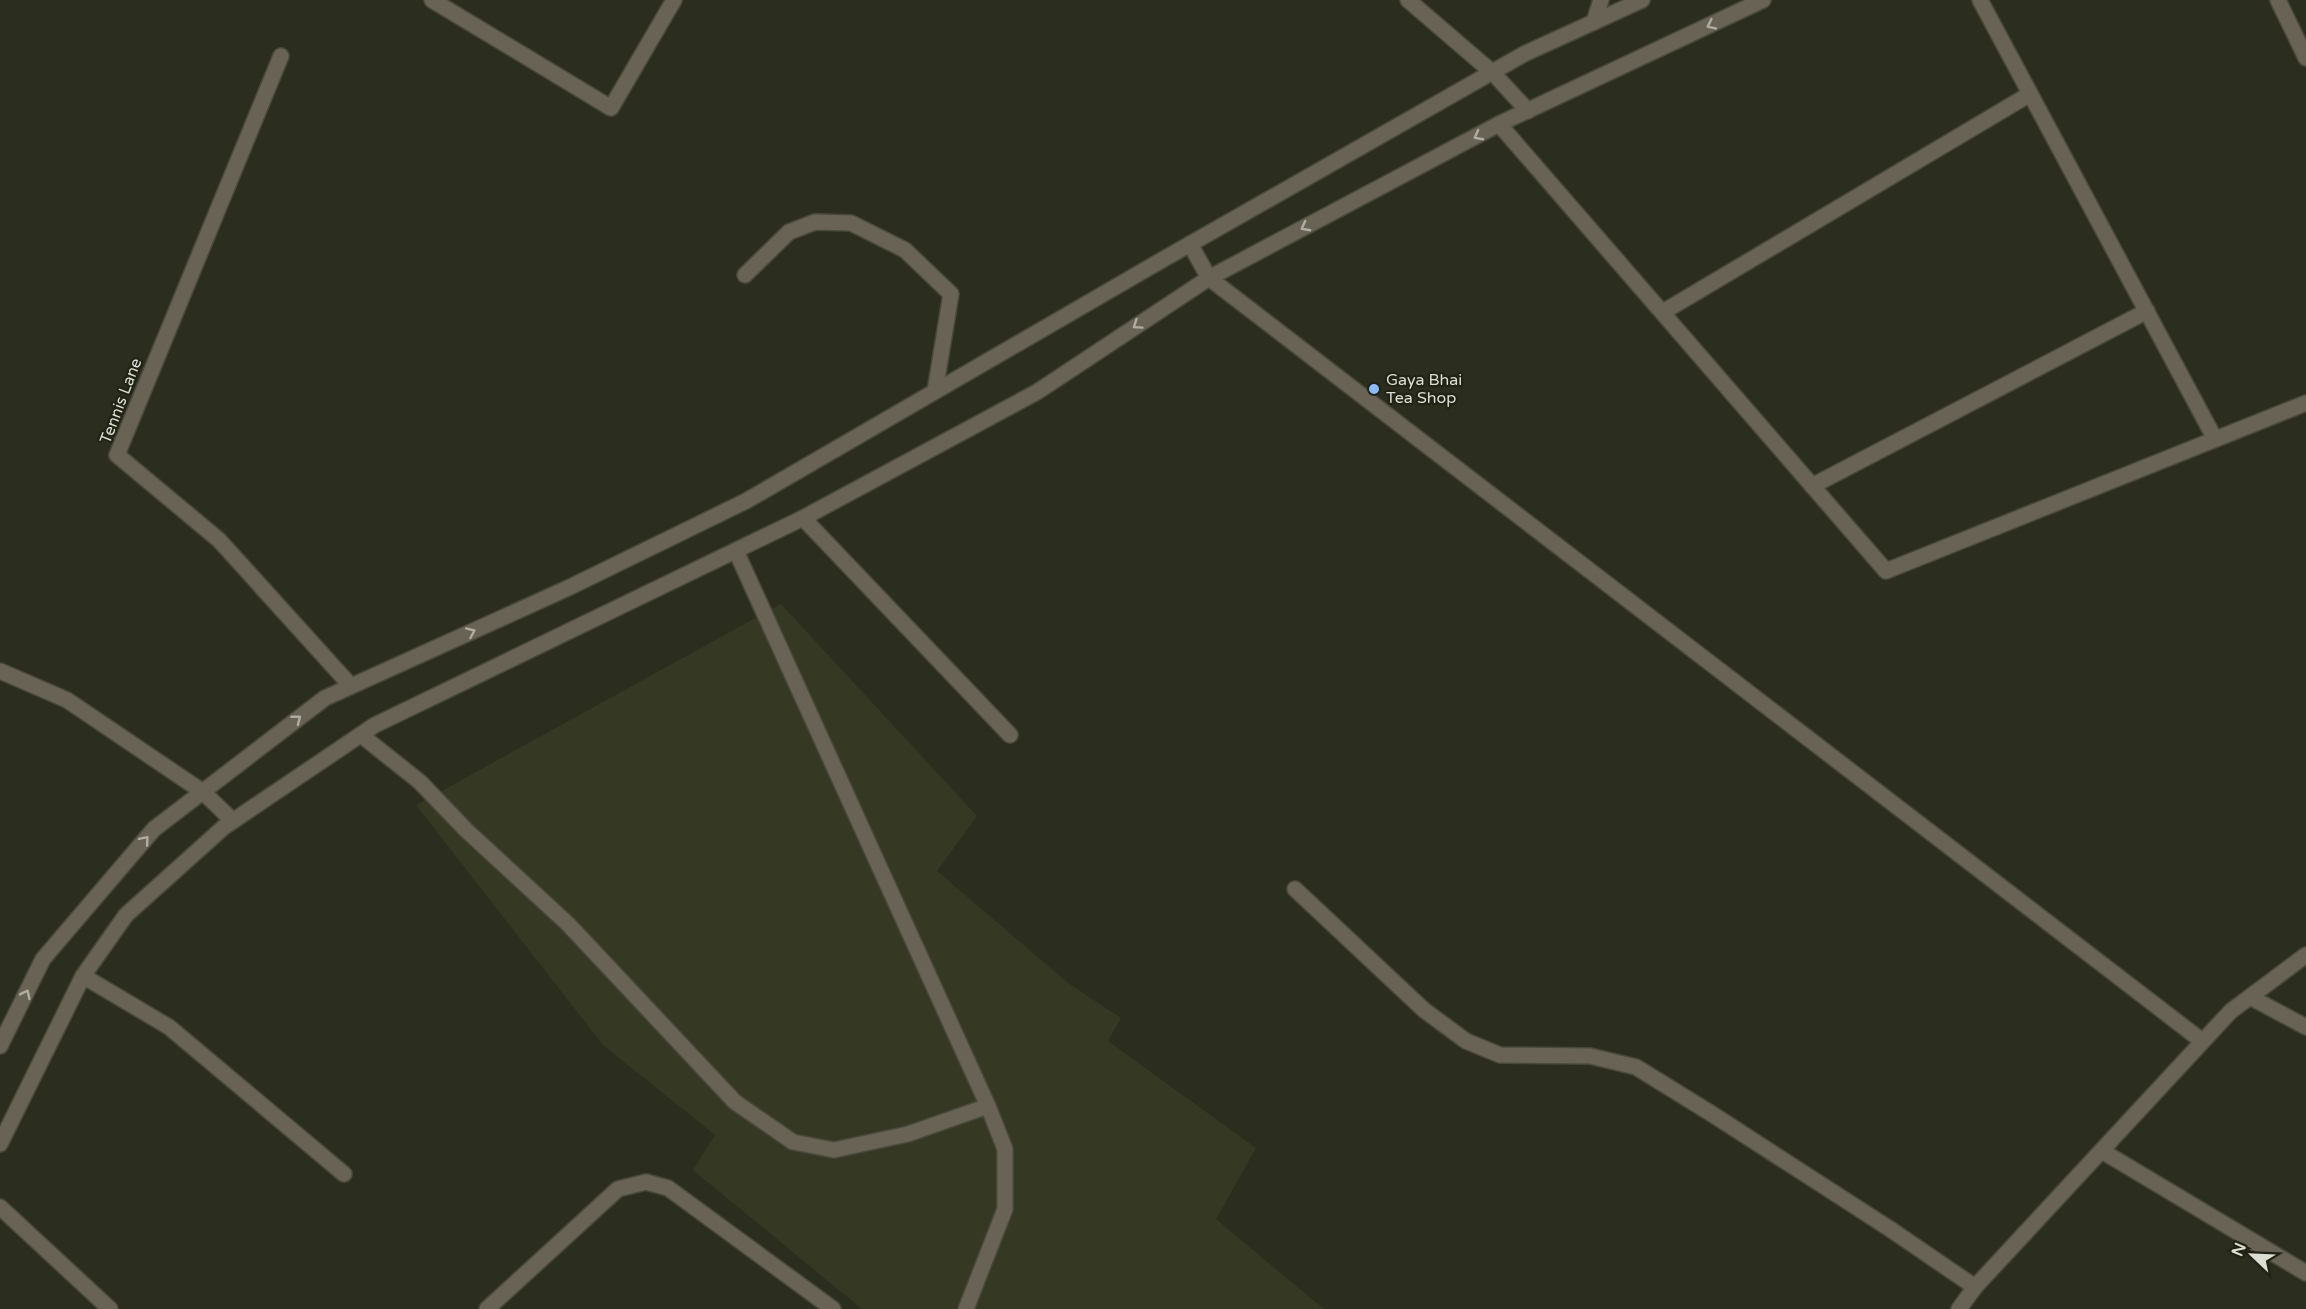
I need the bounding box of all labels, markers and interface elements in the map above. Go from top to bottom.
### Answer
one-way arrow [1706,17,1717,29]
one-way arrow [1473,128,1484,140]
one-way arrow [1301,220,1311,231]
one-way arrow [1133,318,1143,330]
street label: Tennis Lane [96,355,146,447]
place label: Gaya Bhai Tea Shop [1386,370,1462,408]
marker: Gaya Bhai Tea Shop [1367,382,1381,396]
one-way arrow [464,627,475,639]
one-way arrow [290,715,301,726]
one-way arrow [137,836,148,847]
one-way arrow [19,989,30,1000]
north arrow [2222,1225,2282,1285]
text: N [2227,1240,2251,1259]

